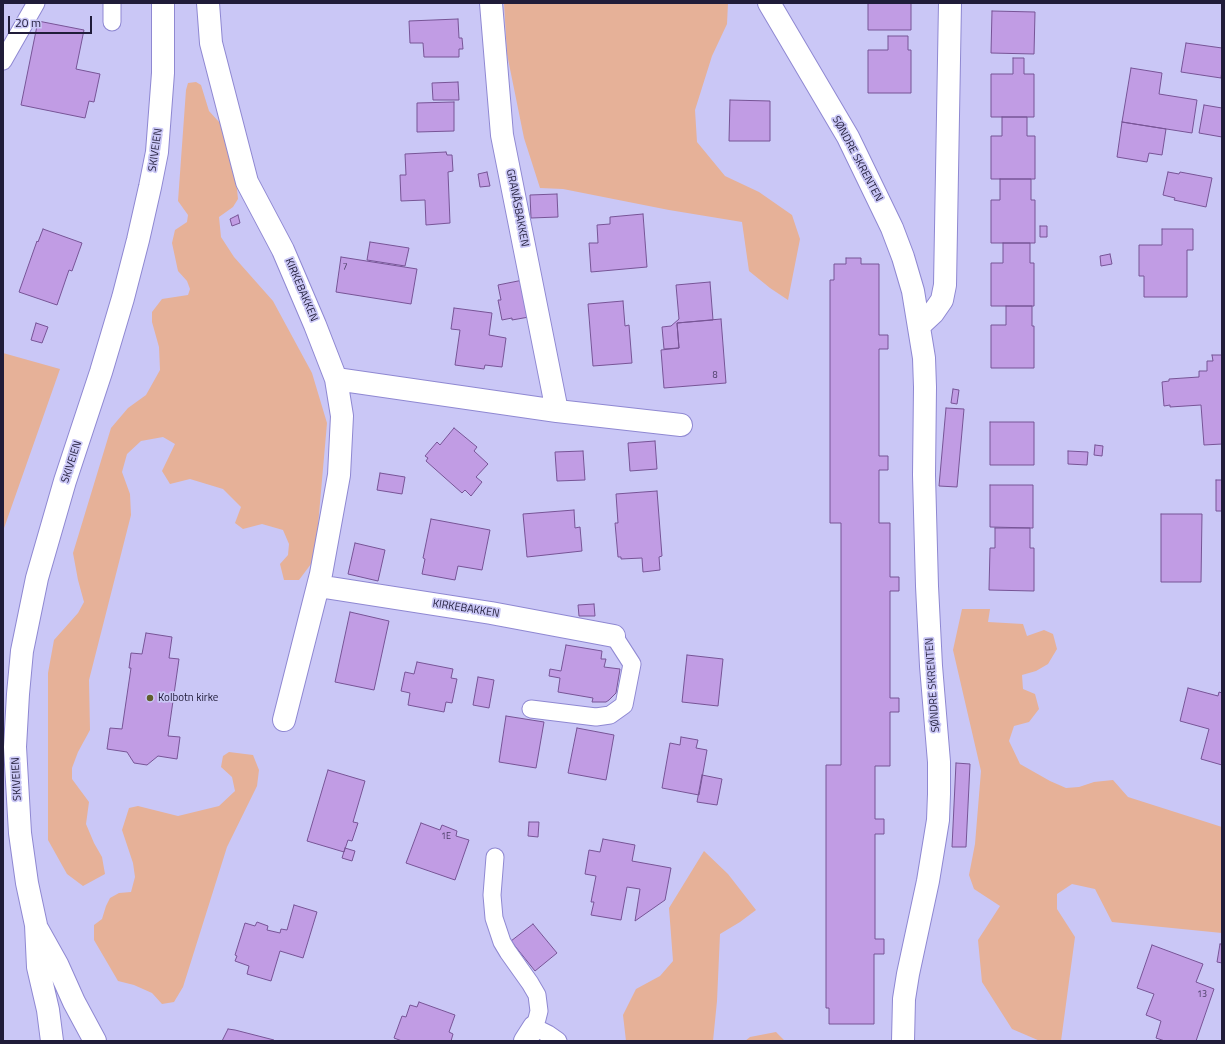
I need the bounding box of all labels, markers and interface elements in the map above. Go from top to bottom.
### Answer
scale bar [10,8,94,34]
text: 20 m [15,13,41,32]
street label: SØNDRE SKRENTEN [829,114,885,204]
street label: SKIVEIEN [146,127,166,173]
street label: GRANÅSBAKKEN [503,168,531,248]
street label: KIRKEBAKKEN [282,256,320,324]
house number: 7 [342,263,348,273]
house number: 8 [712,371,718,381]
street label: SKIVEIEN [59,439,85,485]
street label: KIRKEBAKKEN [432,597,500,621]
street label: SØNDRE SKRENTEN [923,637,943,733]
place label: Kolbotn kirke [158,691,218,705]
marker: Kolbotn kirke [145,693,155,703]
street label: SKIVEIEN [9,757,25,801]
house number: 1E [441,832,451,842]
house number: 13 [1197,990,1207,1000]

